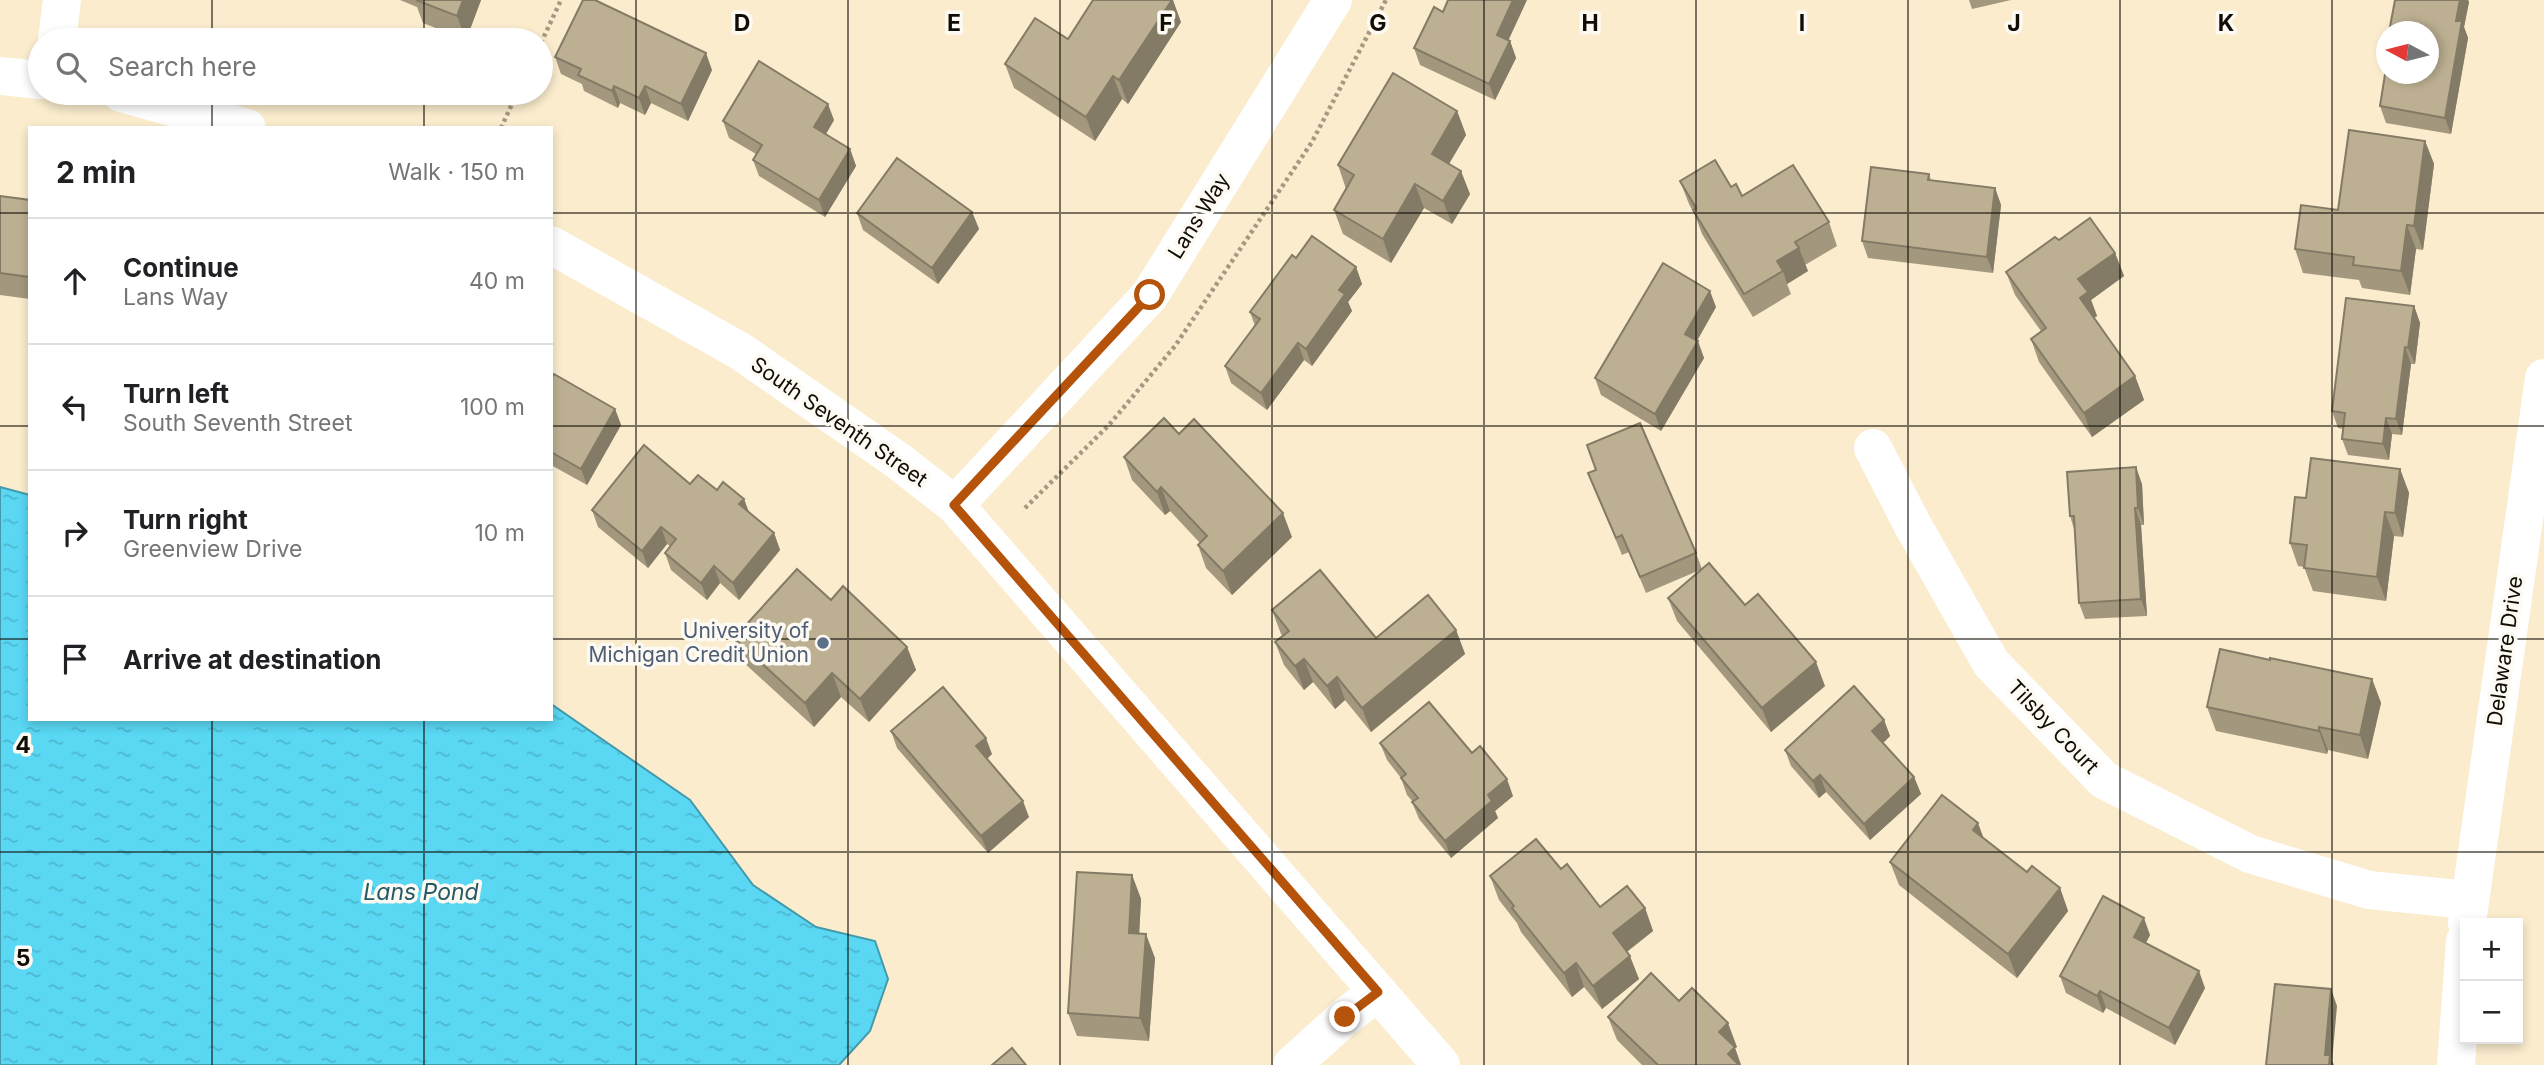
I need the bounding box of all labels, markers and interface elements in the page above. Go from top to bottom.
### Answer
text: D [734,9,750,37]
text: E [947,9,961,37]
text: F [1159,9,1173,37]
text: G [1369,9,1387,37]
text: H [1581,9,1599,37]
text: I [1799,9,1805,37]
text: J [2007,9,2021,37]
text: K [2218,9,2234,37]
north arrow [2376,21,2439,84]
search box [28,28,553,105]
icon: search [52,48,90,86]
text: Search here [108,51,257,82]
text: 2 min [56,154,136,190]
text: Walk · 150 m [388,158,525,186]
street label: Lans Way [1163,168,1235,263]
text: Continue [123,252,239,283]
icon: ahead [56,262,94,300]
text: 40 m [469,267,525,295]
route start [1134,279,1165,310]
text: Lans Way [123,283,228,311]
street label: South Seventh Street [746,351,932,492]
text: Turn left [123,378,229,409]
icon: left [56,388,94,426]
text: 100 m [460,393,525,421]
text: South Seventh Street [123,409,352,437]
text: Turn right [123,504,248,535]
icon: right [56,514,94,552]
text: 10 m [475,519,525,547]
text: Greenview Drive [123,535,302,563]
street label: Delaware Drive [2482,574,2527,727]
place label: University of Michigan Credit Union [588,618,809,667]
marker: University of Michigan Credit Union [815,635,831,651]
icon: arrive [56,640,94,678]
text: Arrive at destination [123,644,382,675]
street label: Tilsby Court [2003,675,2104,779]
text: 4 [15,731,31,759]
water label: Lans Pond [363,878,480,906]
map controls [2460,918,2523,1044]
button: + [2460,918,2523,981]
text: 5 [16,944,30,972]
button: − [2460,981,2523,1044]
route end [1329,1001,1360,1032]

